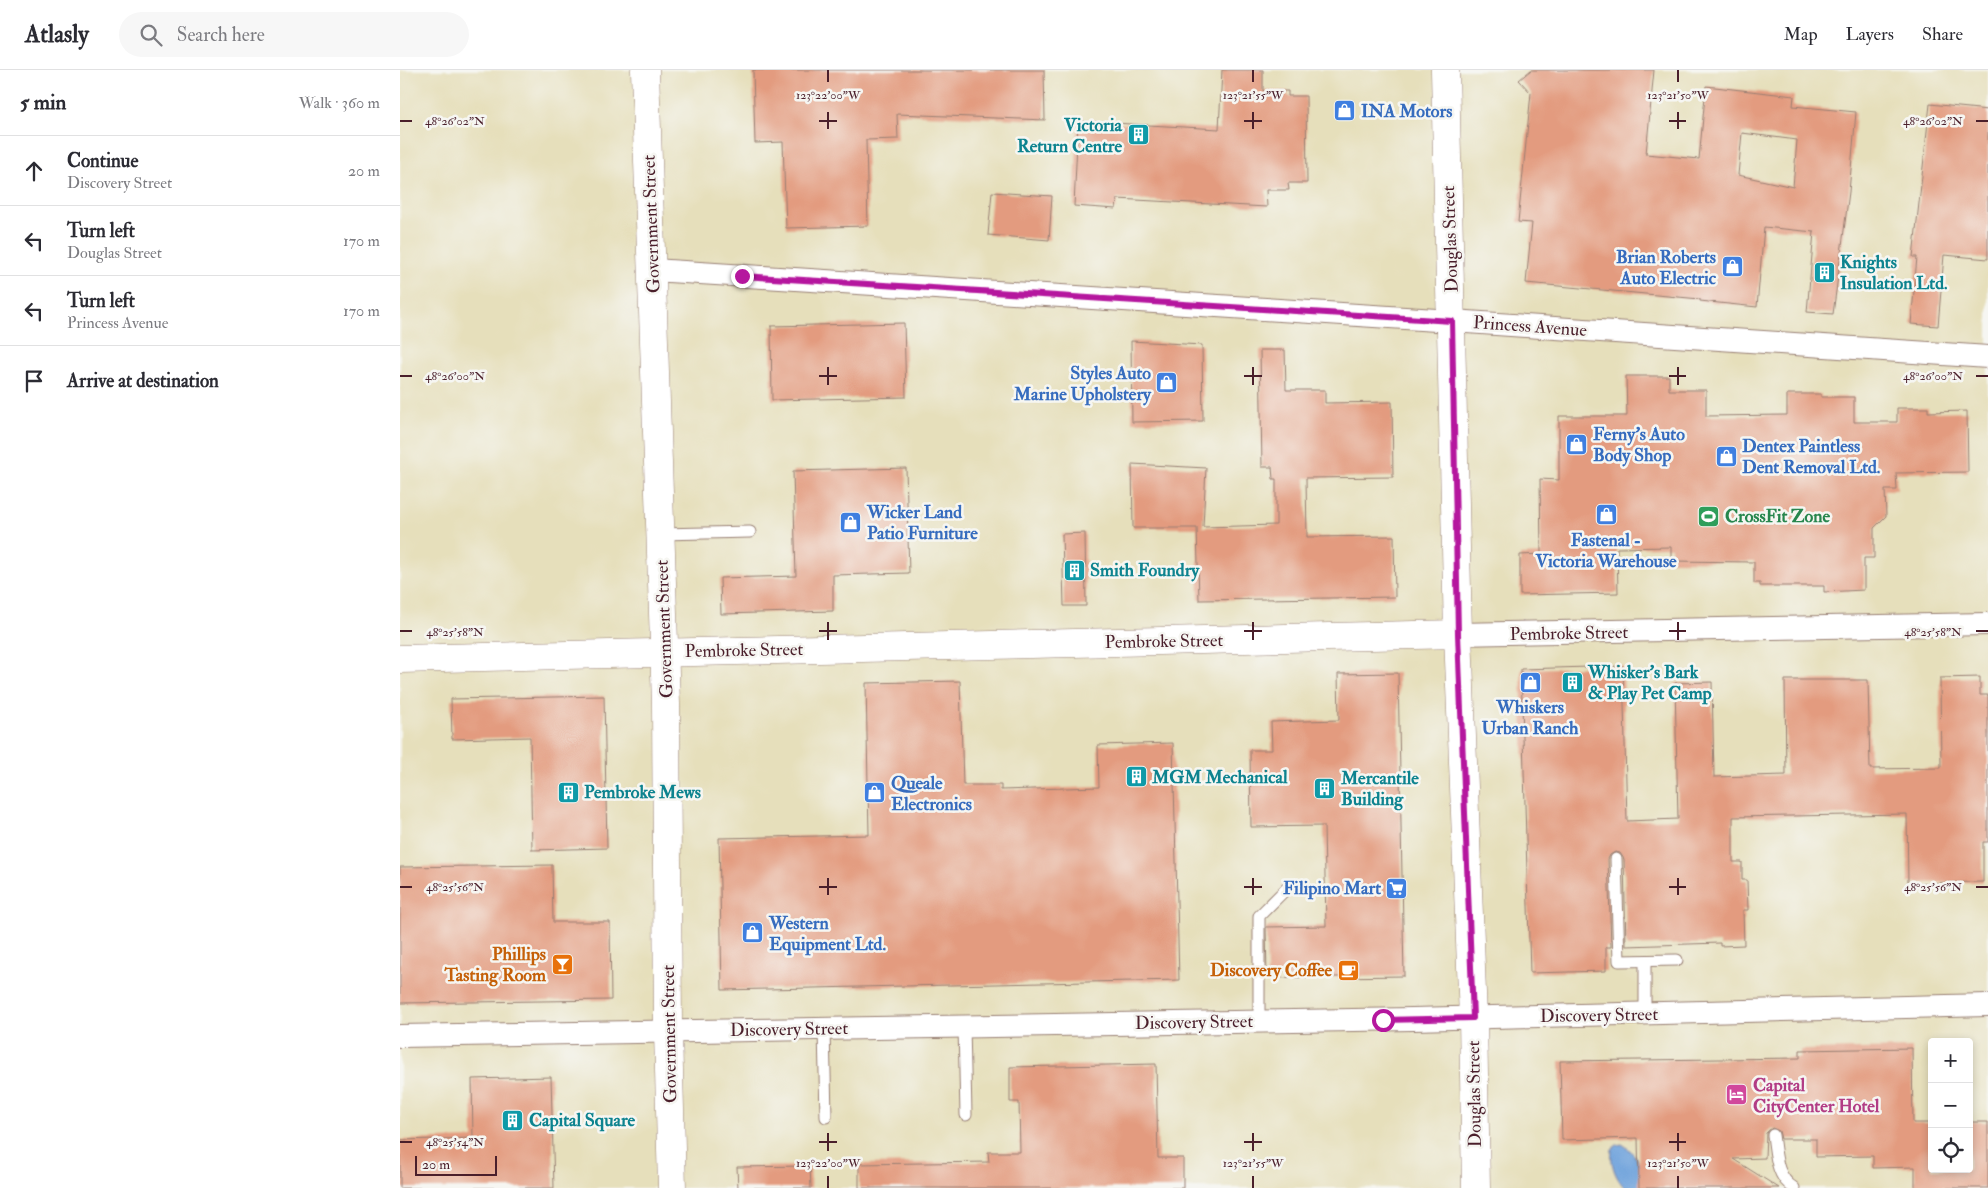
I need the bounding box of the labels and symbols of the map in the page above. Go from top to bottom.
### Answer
text: 123°22'00"W [796,88,861,103]
text: 123°21'55"W [1223,88,1284,103]
text: 123°21'50"W [1647,88,1709,103]
shop icon: INA Motors [1333,99,1357,123]
place label: INA Motors [1361,100,1452,123]
text: 48°26'02"N [425,114,485,129]
place label: Victoria Return Centre [1017,114,1123,158]
text: 48°26'02"N [1903,114,1963,129]
building icon: Victoria Return Centre [1126,123,1150,147]
street label: Government Street [638,154,665,294]
street label: Douglas Street [1437,185,1464,293]
place label: Brian Roberts Auto Electric [1616,246,1717,290]
place label: Knights Insulation Ltd. [1840,251,1948,295]
shop icon: Brian Roberts Auto Electric [1720,255,1744,279]
building icon: Knights Insulation Ltd. [1812,260,1836,284]
route end [731,265,754,288]
street label: Princess Avenue [1472,311,1588,342]
place label: Styles Auto Marine Upholstery [1013,362,1152,406]
text: 48°26'00"N [425,369,485,384]
text: 48°26'00"N [1903,369,1963,384]
shop icon: Styles Auto Marine Upholstery [1155,371,1179,395]
place label: Ferny's Auto Body Shop [1593,423,1685,467]
shop icon: Ferny's Auto Body Shop [1565,432,1589,456]
place label: Dentex Paintless Dent Removal Ltd. [1742,435,1881,479]
shop icon: Dentex Paintless Dent Removal Ltd. [1714,444,1738,468]
place label: Wicker Land Patio Furniture [866,501,978,545]
shop icon: Fastenal - Victoria Warehouse [1594,503,1618,527]
sports icon: CrossFit Zone [1697,504,1721,528]
place label: CrossFit Zone [1725,505,1830,528]
shop icon: Wicker Land Patio Furniture [839,510,863,534]
place label: Fastenal - Victoria Warehouse [1534,529,1677,573]
building icon: Smith Foundry [1062,558,1086,582]
street label: Government Street [651,559,678,699]
place label: Smith Foundry [1090,559,1200,582]
street label: Pembroke Street [1510,621,1629,646]
text: 48°25'58"N [426,625,484,640]
text: 48°25'58"N [1904,625,1962,640]
street label: Pembroke Street [1105,629,1224,654]
street label: Pembroke Street [685,638,804,663]
place label: Whisker's Bark & Play Pet Camp [1587,661,1712,705]
shop icon: Whiskers Urban Ranch [1518,670,1542,694]
building icon: Whisker's Bark & Play Pet Camp [1560,670,1584,694]
place label: Whiskers Urban Ranch [1482,696,1579,740]
building icon: MGM Mechanical [1124,765,1148,789]
place label: MGM Mechanical [1151,766,1288,789]
place label: Mercantile Building [1340,767,1419,811]
place label: Queale Electronics [891,772,972,816]
building icon: Mercantile Building [1313,776,1337,800]
building icon: Pembroke Mews [556,780,580,804]
place label: Pembroke Mews [584,781,701,804]
shop icon: Queale Electronics [863,781,887,805]
supermarket icon: Filipino Mart [1385,876,1409,900]
place label: Filipino Mart [1283,877,1381,900]
text: 48°25'56"N [426,880,484,895]
text: 48°25'56"N [1904,880,1962,895]
place label: Western Equipment Ltd. [768,912,886,956]
shop icon: Western Equipment Ltd. [741,921,765,945]
place label: Phillips Tasting Room [444,943,547,987]
bar icon: Phillips Tasting Room [550,952,574,976]
cafe icon: Discovery Coffee [1336,958,1360,982]
place label: Discovery Coffee [1210,959,1332,982]
street label: Government Street [657,964,682,1103]
street label: Discovery Street [1540,1003,1658,1028]
route start [1372,1009,1395,1032]
street label: Discovery Street [1135,1010,1253,1035]
street label: Discovery Street [730,1017,848,1042]
street label: Douglas Street [1462,1040,1487,1148]
place label: Capital CityCenter Hotel [1753,1074,1880,1118]
hotel icon: Capital CityCenter Hotel [1725,1083,1749,1107]
building icon: Capital Square [501,1108,525,1132]
place label: Capital Square [529,1109,636,1132]
text: 48°25'54"N [426,1135,484,1150]
scale bar [415,1153,498,1176]
text: 123°22'00"W [796,1156,861,1171]
text: 123°21'55"W [1223,1156,1284,1171]
text: 123°21'50"W [1647,1156,1709,1171]

